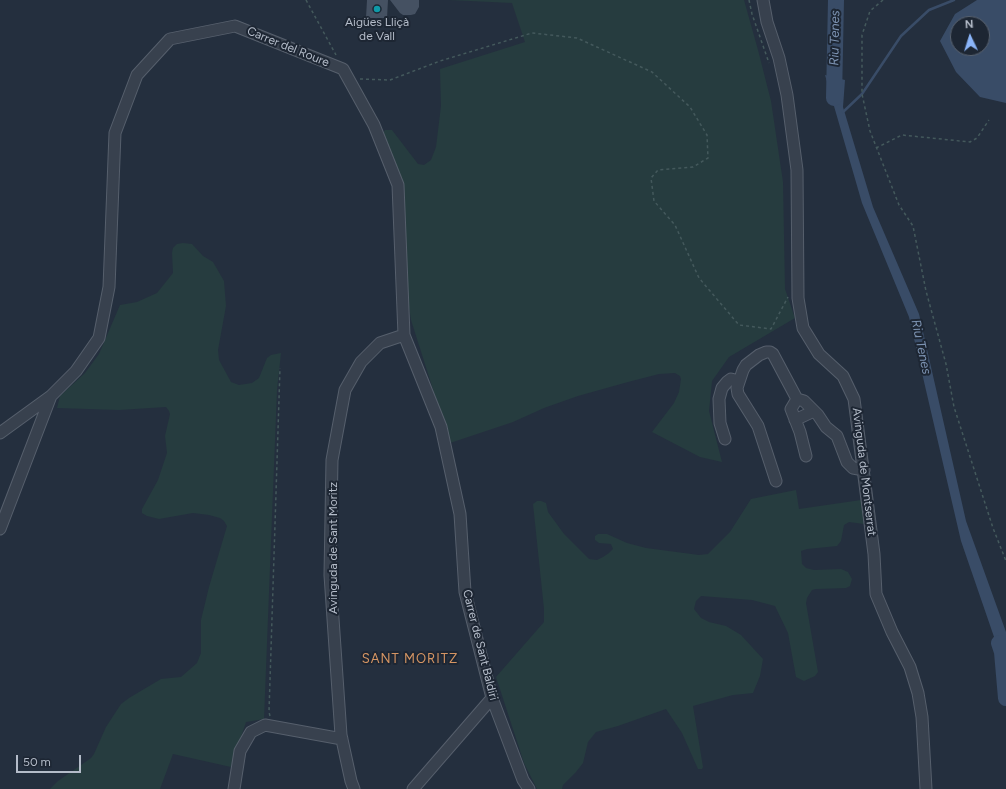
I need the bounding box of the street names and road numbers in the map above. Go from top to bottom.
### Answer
street label: Carrer del Roure [245,24,331,70]
street label: Avinguda de Montserrat [849,407,879,537]
street label: Avinguda de Sant Moritz [326,482,340,614]
street label: Carrer de Sant Baldiri [459,588,501,702]

